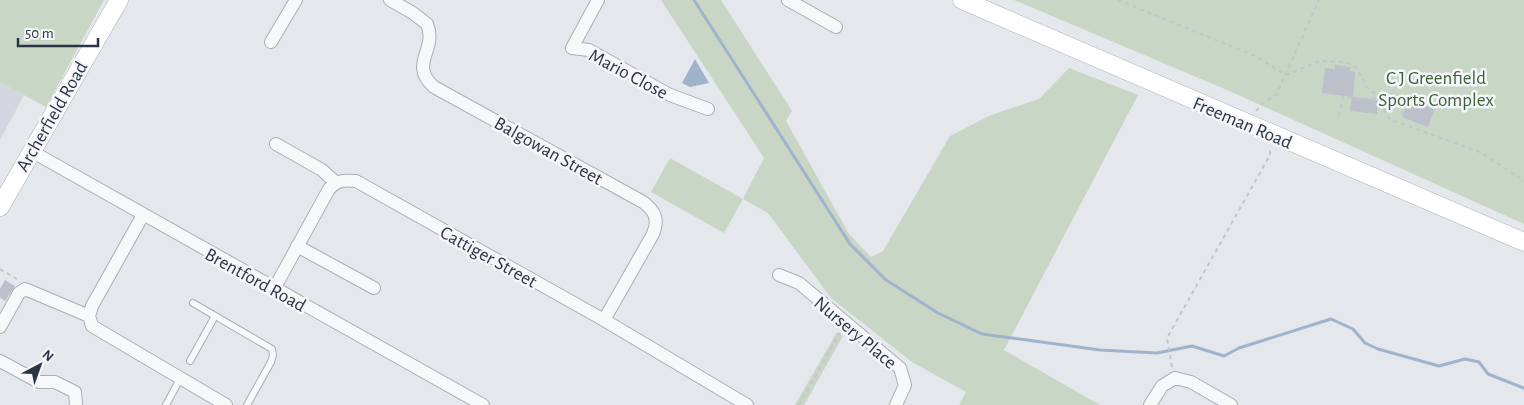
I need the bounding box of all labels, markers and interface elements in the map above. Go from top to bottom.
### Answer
scale bar [18,15,98,47]
text: 50 m [25,26,54,41]
street label: Mario Close [586,46,671,103]
street label: Archerfield Road [13,58,92,175]
park label: C J Greenfield Sports Complex [1378,69,1494,110]
street label: Freeman Road [1190,94,1295,153]
street label: Balgowan Street [491,114,606,189]
street label: Cattiger Street [437,223,540,292]
street label: Brentford Road [202,245,309,316]
street label: Nursery Place [810,293,900,373]
north arrow [15,340,65,390]
text: N [40,347,56,364]

